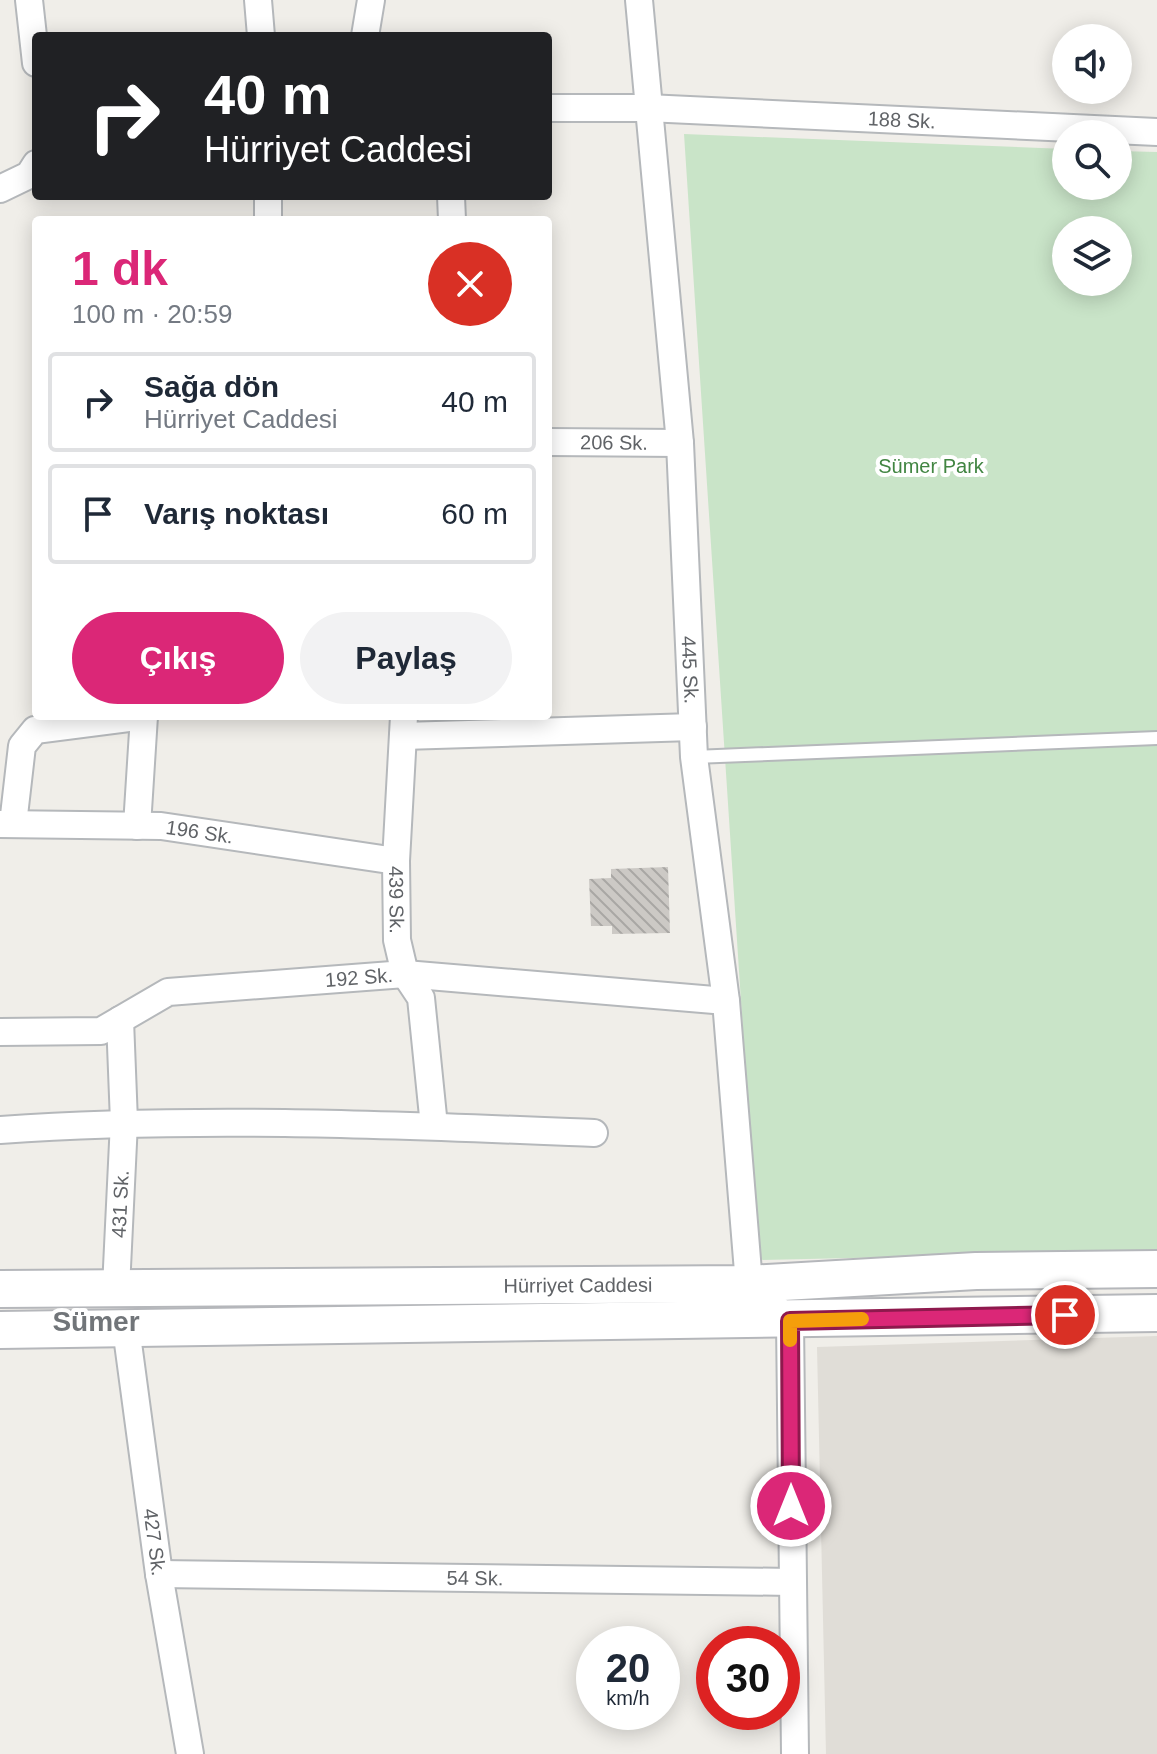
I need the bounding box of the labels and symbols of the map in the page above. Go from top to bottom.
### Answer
street label: 188 Sk. [867,107,936,133]
street label: 206 Sk. [580,431,648,454]
park label: Sümer Park [878,455,985,477]
street label: 445 Sk. [678,636,703,704]
street label: 196 Sk. [164,816,235,848]
street label: 439 Sk. [385,866,408,934]
street label: 192 Sk. [324,964,394,991]
street label: 431 Sk. [107,1170,133,1239]
street label: Hürriyet Caddesi [503,1274,653,1297]
pin [1031,1281,1099,1349]
district label: Sümer [52,1306,140,1337]
position arrow [749,1464,833,1548]
street label: 427 Sk. [139,1507,170,1577]
street label: 54 Sk. [446,1567,503,1589]
speed limit sign: 30 [696,1626,800,1730]

